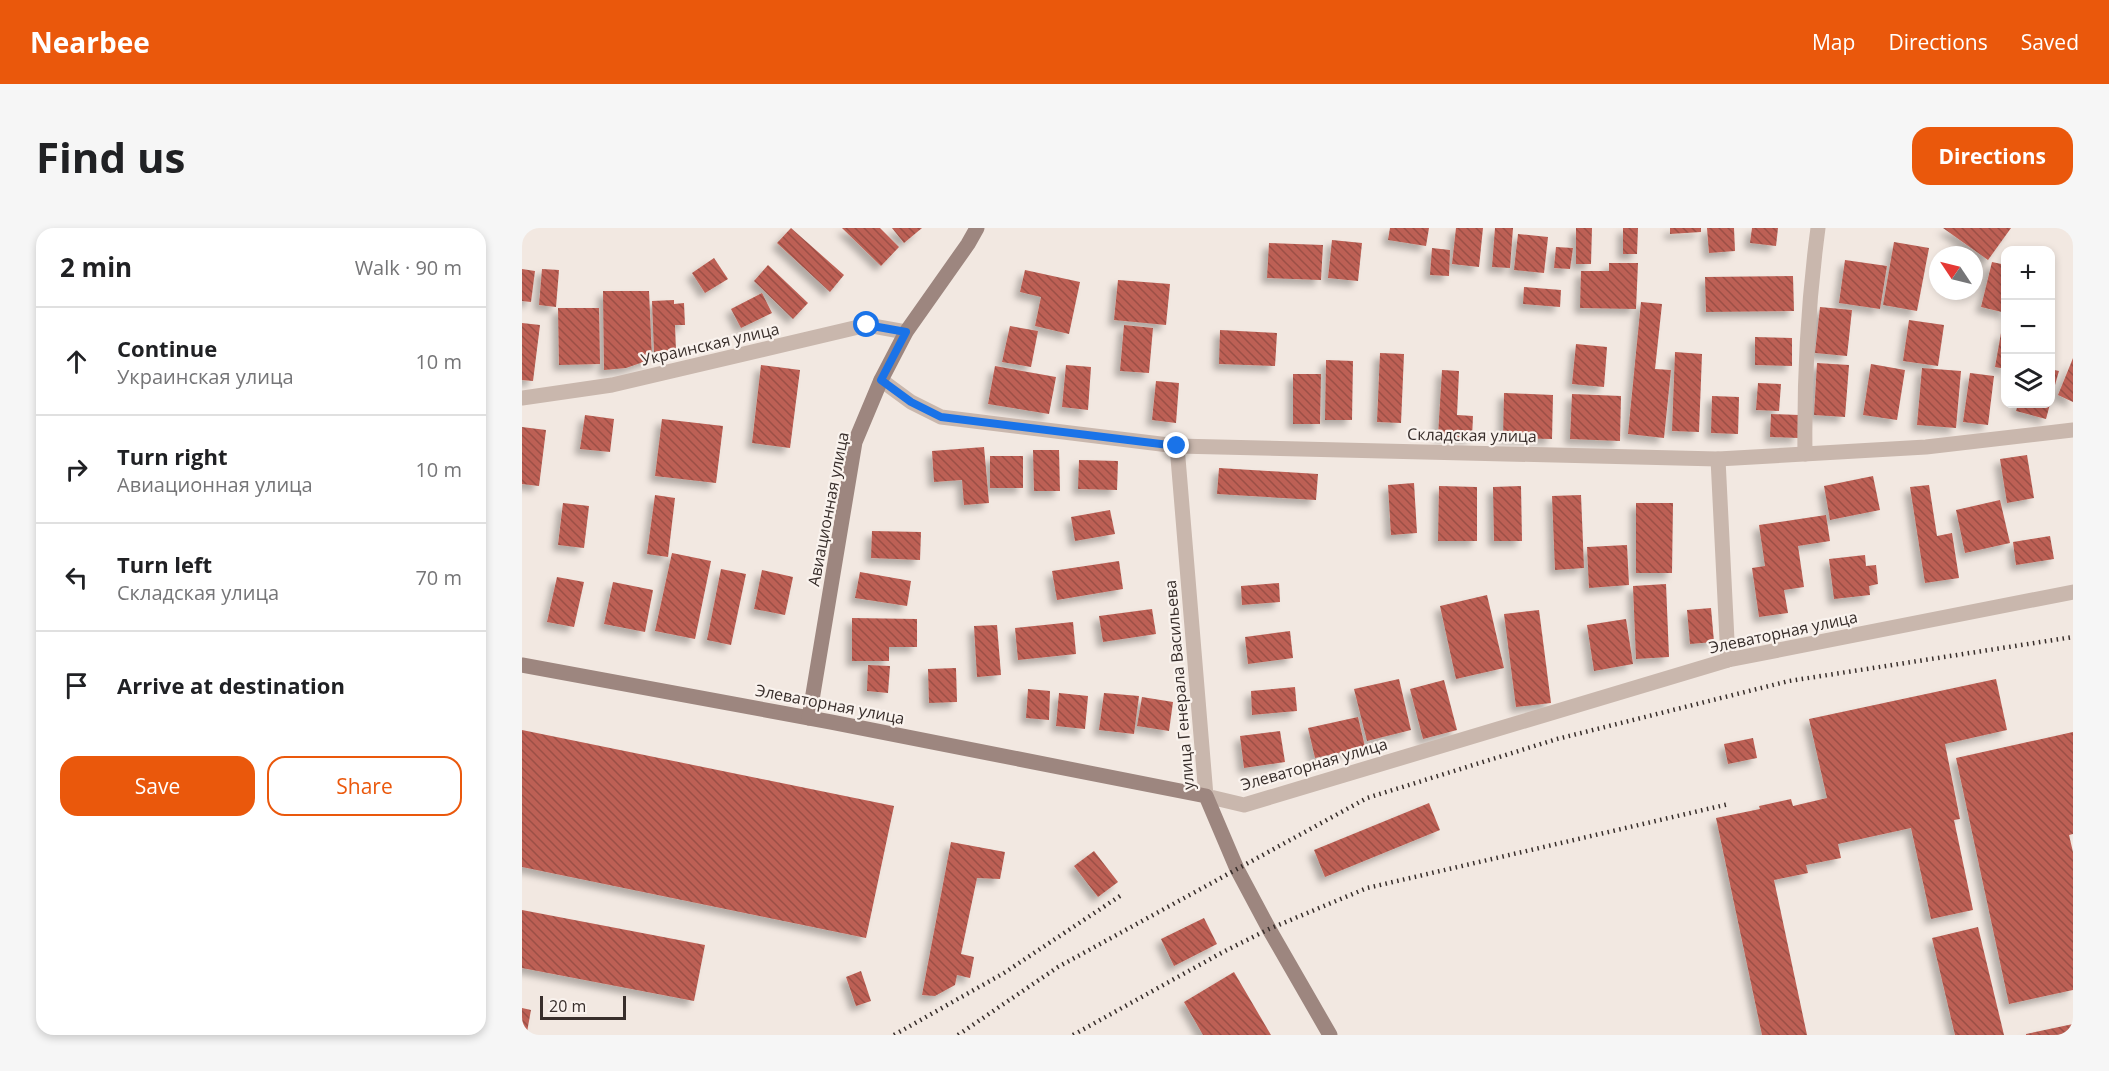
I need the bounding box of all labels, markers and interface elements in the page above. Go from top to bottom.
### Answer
text: Nearbee [30,23,150,61]
text: Map [1812,28,1855,56]
text: Directions [1888,28,1988,56]
text: Saved [2021,28,2079,56]
button: Directions [1912,127,2073,185]
text: Find us [36,128,185,185]
north arrow [1929,246,1983,300]
map controls [2001,246,2055,408]
button: + [2001,246,2055,300]
text: 2 min [60,249,132,285]
text: Walk · 90 m [355,254,462,281]
button: − [2001,300,2055,354]
route start [853,311,879,337]
street label: Украинская улица [639,317,781,371]
text: Continue [117,333,217,363]
icon: ahead [60,345,93,378]
text: 10 m [415,348,462,375]
button: layers [2001,354,2055,408]
text: Украинская улица [117,363,294,390]
street label: Складская улица [1407,423,1537,447]
street label: Авиационная улица [802,430,854,588]
route end [1163,432,1189,458]
text: Turn right [117,441,228,471]
icon: right [60,453,93,486]
text: 10 m [415,456,462,483]
text: Авиационная улица [117,471,313,498]
text: Turn left [117,549,212,579]
icon: left [60,561,93,594]
text: 70 m [415,564,462,591]
text: Складская улица [117,579,279,606]
street label: улица Генерала Васильева [1159,579,1199,791]
street label: Элеваторная улица [1707,605,1859,659]
icon: arrive [60,669,93,702]
text: Arrive at destination [117,670,345,700]
street label: Элеваторная улица [754,679,906,729]
street label: Элеваторная улица [1238,733,1390,795]
button: Save [60,756,255,816]
button: Share [267,756,462,816]
scale bar [540,993,626,1020]
text: 20 m [549,995,586,1017]

